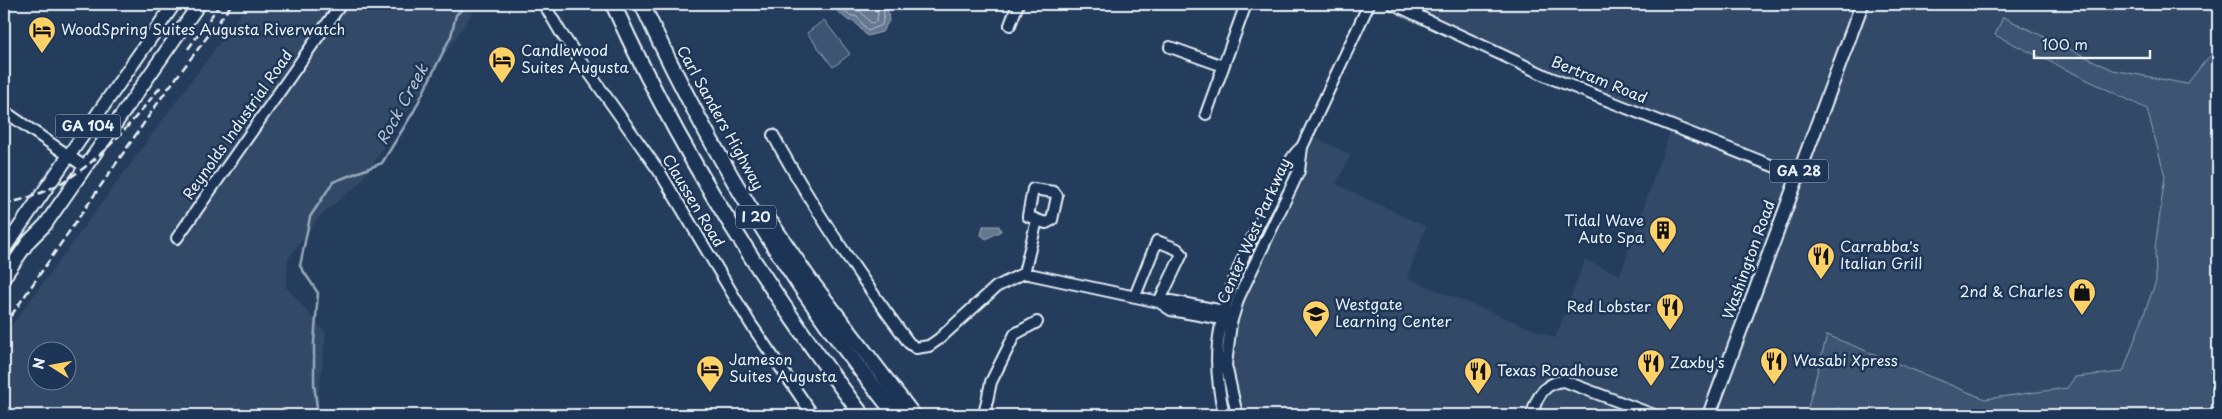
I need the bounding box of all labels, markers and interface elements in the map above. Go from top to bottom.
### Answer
hotel icon: WoodSpring Suites Augusta Riverwatch [27,15,57,54]
place label: WoodSpring Suites Augusta Riverwatch [61,17,345,40]
scale bar [2034,28,2151,60]
text: 100 m [2042,32,2088,55]
place label: Candlewood Suites Augusta [521,38,629,78]
street label: Carl Sanders Highway [672,41,771,194]
street label: Reynolds Industrial Road [176,45,297,204]
hotel icon: Candlewood Suites Augusta [487,45,517,84]
street label: Bertram Road [1548,49,1651,108]
water label: Rock Creek [369,58,434,148]
road number: GA 104 [56,114,120,138]
street label: Claussen Road [657,149,731,251]
street label: Center West Parkway [1210,154,1295,307]
road number: GA 28 [1770,160,1828,182]
street label: Washington Road [1715,197,1780,322]
road number: I 20 [736,206,776,228]
place label: Tidal Wave Auto Spa [1564,208,1645,248]
building icon: Tidal Wave Auto Spa [1648,215,1678,254]
place label: Carrabba's Italian Grill [1840,234,1922,274]
restaurant icon: Carrabba's Italian Grill [1806,241,1836,280]
shop icon: 2nd & Charles [2067,277,2097,316]
place label: 2nd & Charles [1960,279,2063,302]
place label: Westgate Learning Center [1335,292,1451,332]
restaurant icon: Red Lobster [1655,292,1685,331]
place label: Red Lobster [1567,294,1651,317]
school or university icon: Westgate Learning Center [1301,299,1331,338]
north arrow [28,342,78,392]
restaurant icon: Wasabi Xpress [1759,346,1789,385]
place label: Jameson Suites Augusta [729,347,837,387]
restaurant icon: Zaxby's [1636,348,1666,387]
place label: Wasabi Xpress [1793,348,1898,371]
place label: Zaxby's [1670,350,1725,373]
hotel icon: Jameson Suites Augusta [695,354,725,393]
text: N [27,356,50,371]
restaurant icon: Texas Roadhouse [1463,356,1493,395]
place label: Texas Roadhouse [1497,358,1619,381]

